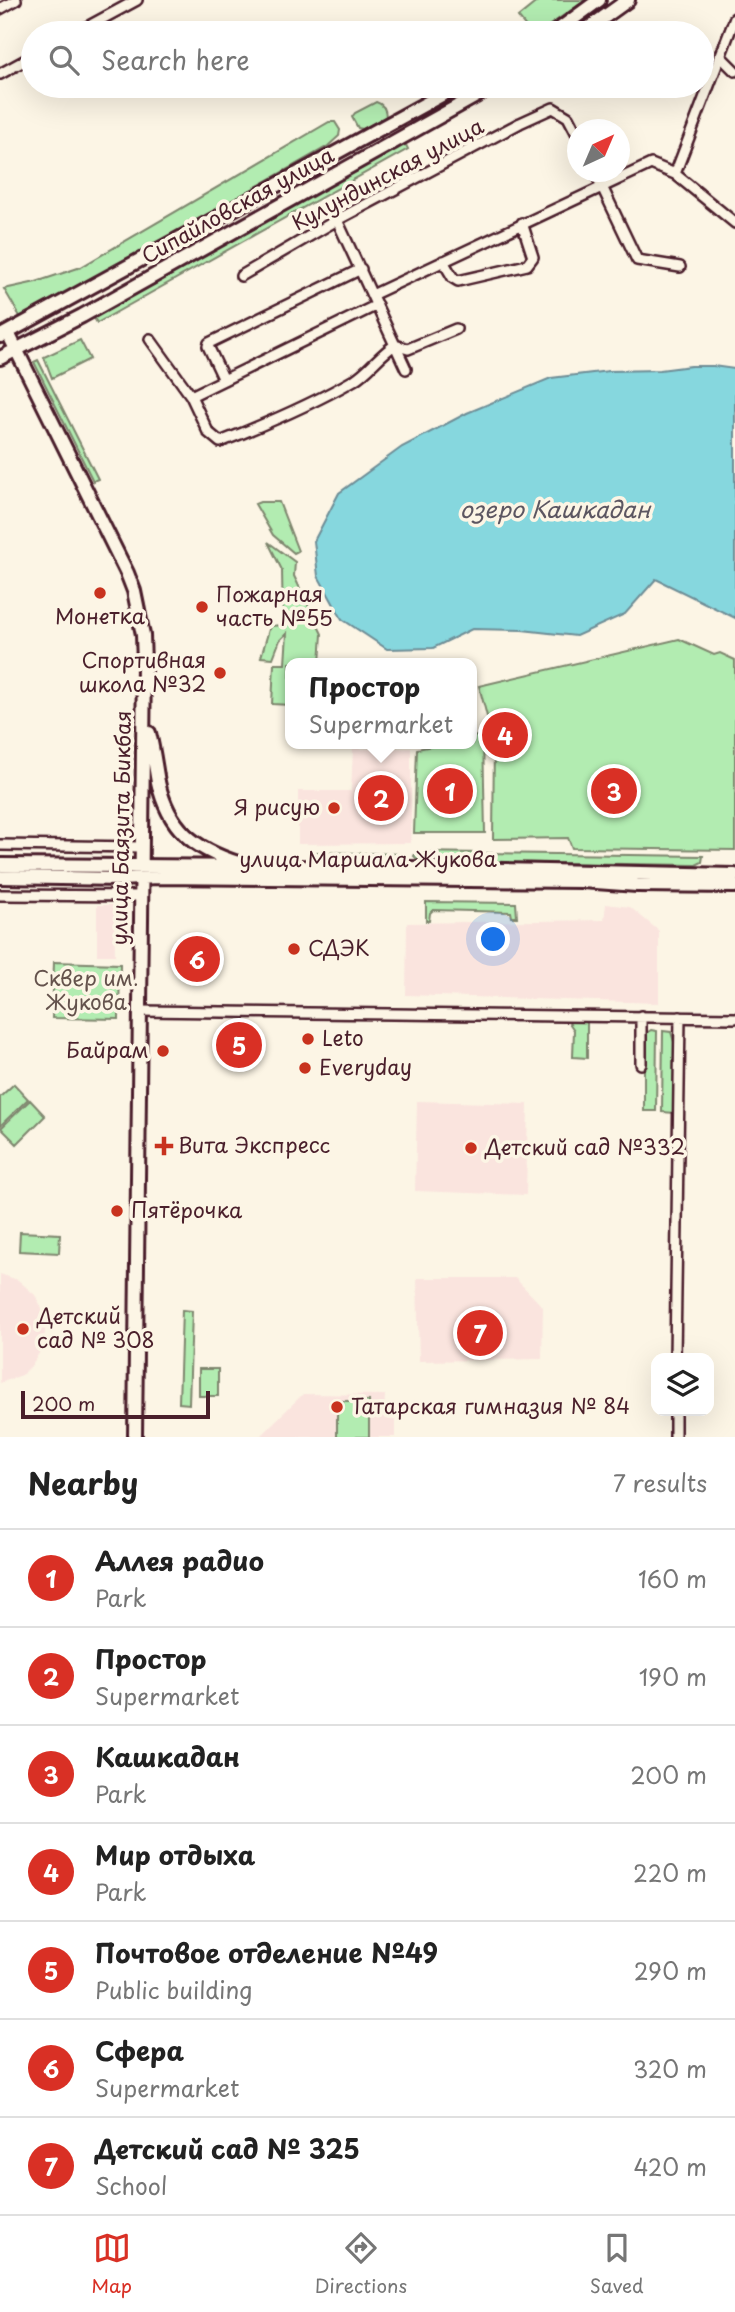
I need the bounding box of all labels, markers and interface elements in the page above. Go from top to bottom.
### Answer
search box [21,21,714,98]
text: Search here [101,40,250,79]
icon: search [45,41,83,79]
street label: Кулундинская улица [285,109,489,237]
north arrow [567,119,630,182]
street label: Сипайловская улица [135,138,340,271]
water label: озеро Кашкадан [460,491,652,526]
place label: Пожарная часть №55 [216,577,333,633]
marker: Монетка [92,585,108,601]
place label: Монетка [55,599,146,631]
marker: Пожарная часть №55 [194,599,210,615]
place label: Спортивная школа №32 [79,643,206,699]
popup [285,658,477,749]
marker: Спортивная школа №32 [212,665,228,681]
text: Простор [309,667,420,706]
text: Supermarket [309,706,453,741]
pin: 4 [482,709,528,761]
street label: улица Баязита Бикбая [102,710,138,946]
pin: 1 [427,765,473,817]
pin: 3 [591,765,637,817]
pin: 2 [358,772,404,824]
place label: Я рисую [234,790,320,822]
marker: Я рисую [326,800,342,816]
street label: улица Маршала Жукова [239,842,497,874]
your location [476,922,510,956]
place label: СДЭК [308,931,370,963]
pin: 6 [174,933,220,985]
marker: СДЭК [286,941,302,957]
park label: Сквер им. Жукова [33,961,139,1017]
pin: 5 [216,1019,262,1071]
place label: Leto [322,1021,364,1053]
marker: Leto [300,1031,316,1047]
place label: Байрам [66,1033,149,1065]
marker: Байрам [155,1043,171,1059]
place label: Everyday [319,1050,412,1082]
marker: Everyday [297,1060,313,1076]
place label: Вита Экспресс [178,1128,331,1160]
place label: Детский сад №332 [484,1130,685,1162]
marker: Вита Экспресс [156,1138,172,1154]
marker: Детский сад №332 [463,1140,479,1156]
place label: Пятёрочка [131,1193,243,1225]
marker: Пятёрочка [109,1203,125,1219]
place label: Детский сад № 308 [36,1299,155,1355]
pin: 7 [457,1307,503,1359]
marker: Детский сад № 308 [15,1321,31,1337]
map controls [651,1353,714,1416]
button: layers [651,1353,714,1416]
scale bar [21,1388,210,1420]
text: 200 m [32,1389,95,1417]
place label: Татарская гимназия № 84 [351,1389,630,1421]
marker: Татарская гимназия № 84 [329,1399,345,1415]
text: Nearby [28,1460,138,1505]
text: 7 results [613,1465,707,1500]
text: Аллея радио [95,1541,264,1580]
text: 1 [46,1561,57,1596]
text: 160 m [638,1561,707,1596]
text: Park [95,1580,146,1615]
text: Простор [95,1639,206,1678]
text: 2 [43,1659,59,1694]
text: 190 m [639,1659,707,1694]
text: Supermarket [95,1678,239,1713]
text: Кашкадан [95,1737,240,1776]
text: 3 [43,1757,59,1792]
text: 200 m [630,1757,707,1792]
text: Park [95,1776,146,1811]
text: Мир отдыха [95,1835,255,1874]
text: 4 [43,1855,59,1890]
text: 220 m [633,1855,707,1890]
text: Park [95,1874,146,1909]
text: Почтовое отделение №49 [95,1933,438,1972]
text: 5 [44,1953,58,1988]
text: 290 m [634,1953,707,1988]
text: Public building [95,1972,252,2007]
text: Сфера [95,2031,184,2070]
text: 6 [43,2051,59,2086]
text: 320 m [633,2051,707,2086]
text: Supermarket [95,2070,239,2105]
text: Детский сад № 325 [95,2129,360,2168]
text: 7 [44,2149,58,2184]
text: 420 m [633,2149,707,2184]
text: School [95,2168,167,2203]
tab: Map [91,2229,132,2299]
tab: Directions [315,2229,407,2299]
tab: Saved [590,2229,644,2299]

